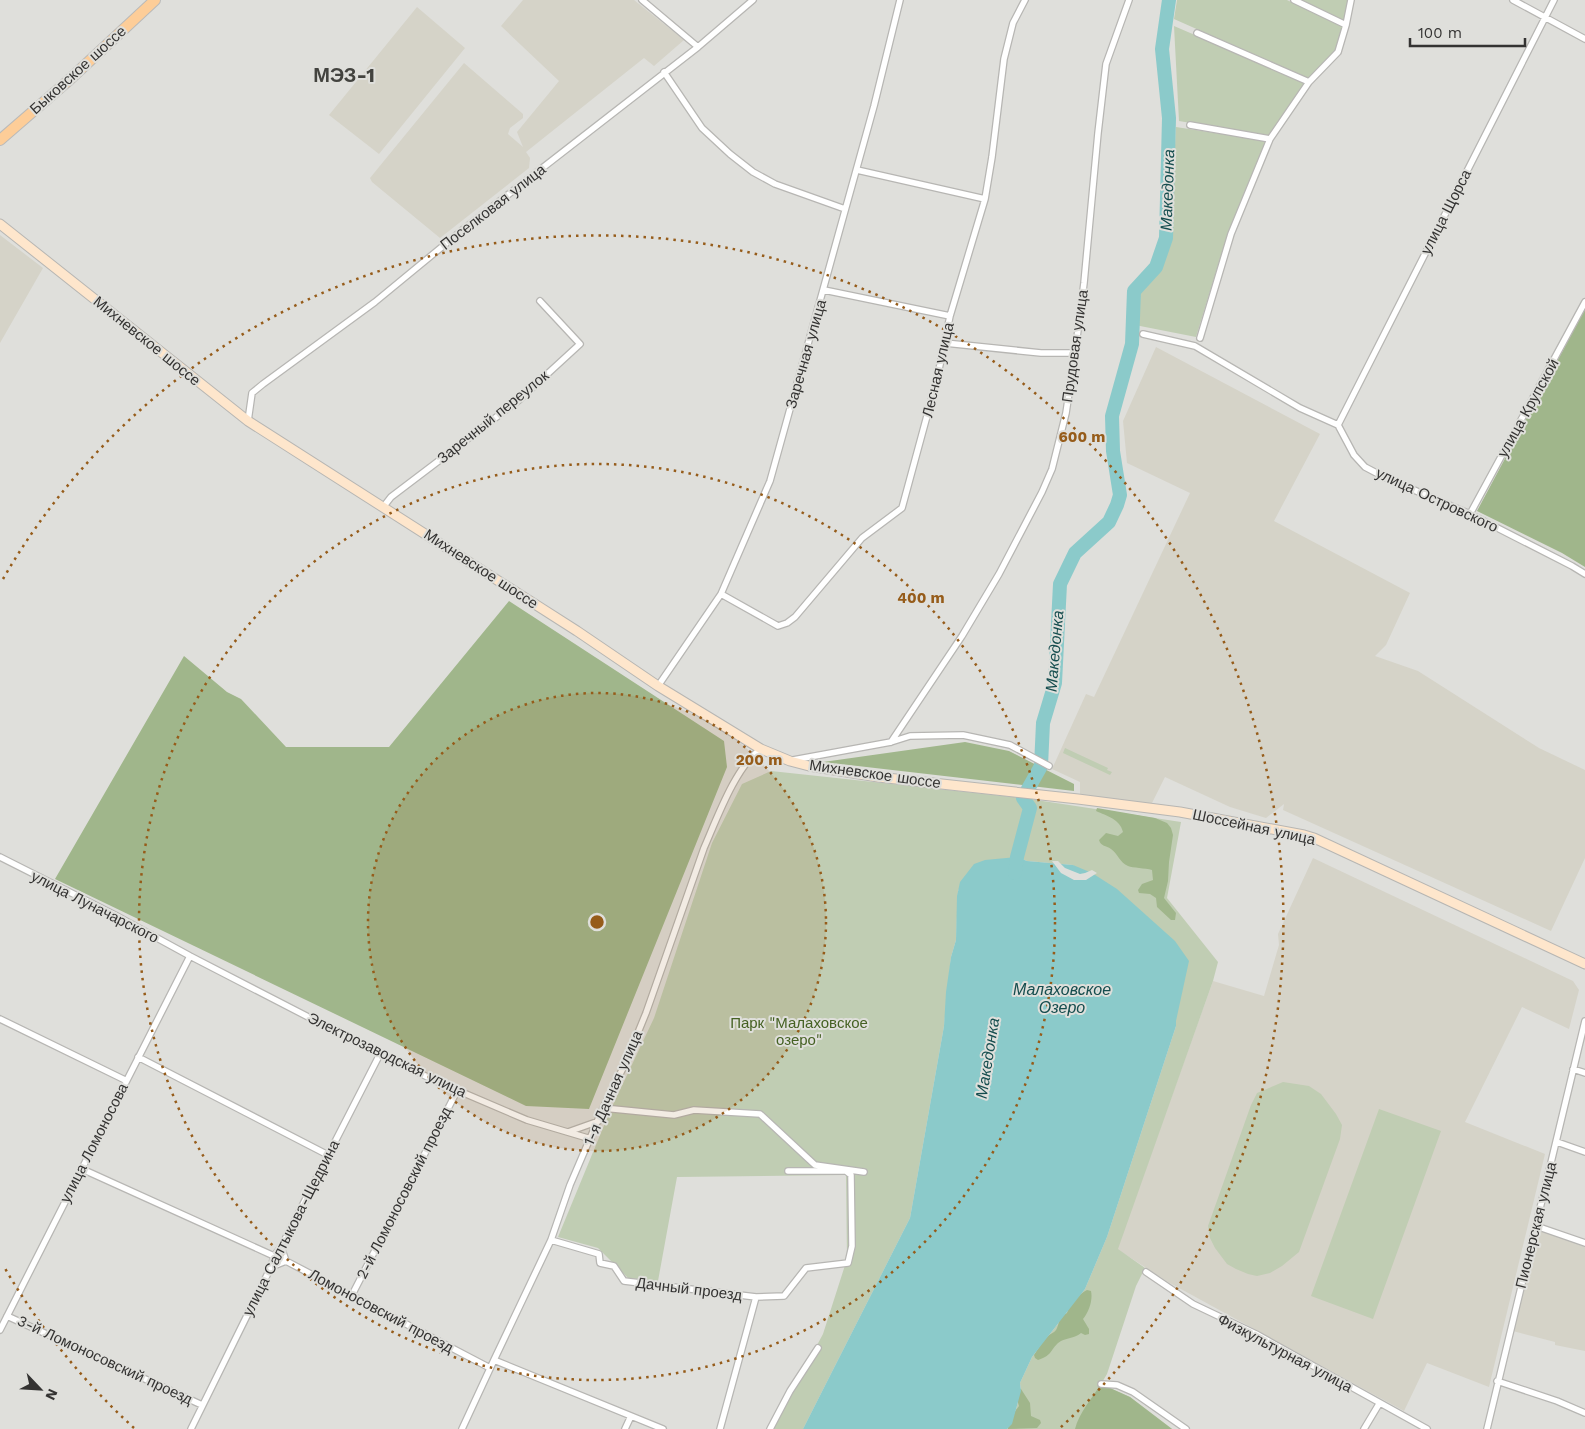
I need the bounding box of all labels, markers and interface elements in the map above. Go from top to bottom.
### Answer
scale bar [1410,15,1525,47]
street label: Быковское шоссе [26,22,130,118]
text: 100 m [1418,24,1462,42]
district label: МЭЗ-1 [313,63,375,87]
water label: Македонка [1157,149,1178,231]
street label: Поселковая улица [437,160,550,254]
street label: улица Щорса [1417,166,1475,257]
street label: Прудовая улица [1058,288,1092,404]
street label: Михневское шоссе [90,292,204,390]
street label: Заречная улица [782,297,830,411]
street label: Лесная улица [918,320,958,419]
street label: улица Крупской [1494,356,1562,460]
street label: Заречный переулок [434,366,553,467]
text: 600 m [1059,428,1105,446]
street label: улица Островского [1373,464,1501,536]
street label: Михневское шоссе [421,525,541,613]
text: 400 m [897,589,945,607]
water label: Македонка [1041,609,1068,693]
text: 200 m [736,751,782,769]
street label: Михневское шоссе [808,756,942,792]
street label: Шоссейная улица [1191,805,1318,849]
street label: улица Луначарского [28,867,162,947]
centre of rings [588,913,606,931]
water label: Малаховское Озеро [1013,980,1111,1017]
street label: Электрозаводская улица [305,1009,470,1102]
park label: Парк "Малаховское озеро" [730,1014,868,1049]
water label: Македонка [972,1016,1003,1100]
street label: 1-я Дачная улица [580,1027,647,1148]
street label: улица Ломоносова [56,1080,132,1206]
street label: 2-й Ломоносовский проезд [353,1104,455,1282]
street label: улица Салтыкова-Щедрина [239,1136,344,1319]
street label: Пионерская улица [1512,1159,1561,1290]
street label: Ломоносовский проезд [306,1265,457,1357]
street label: Дачный проезд [635,1274,743,1304]
street label: Физкультурная улица [1215,1310,1356,1396]
street label: 3-й Ломоносовский проезд [15,1311,196,1409]
north arrow [15,1364,65,1414]
text: N [42,1386,61,1403]

